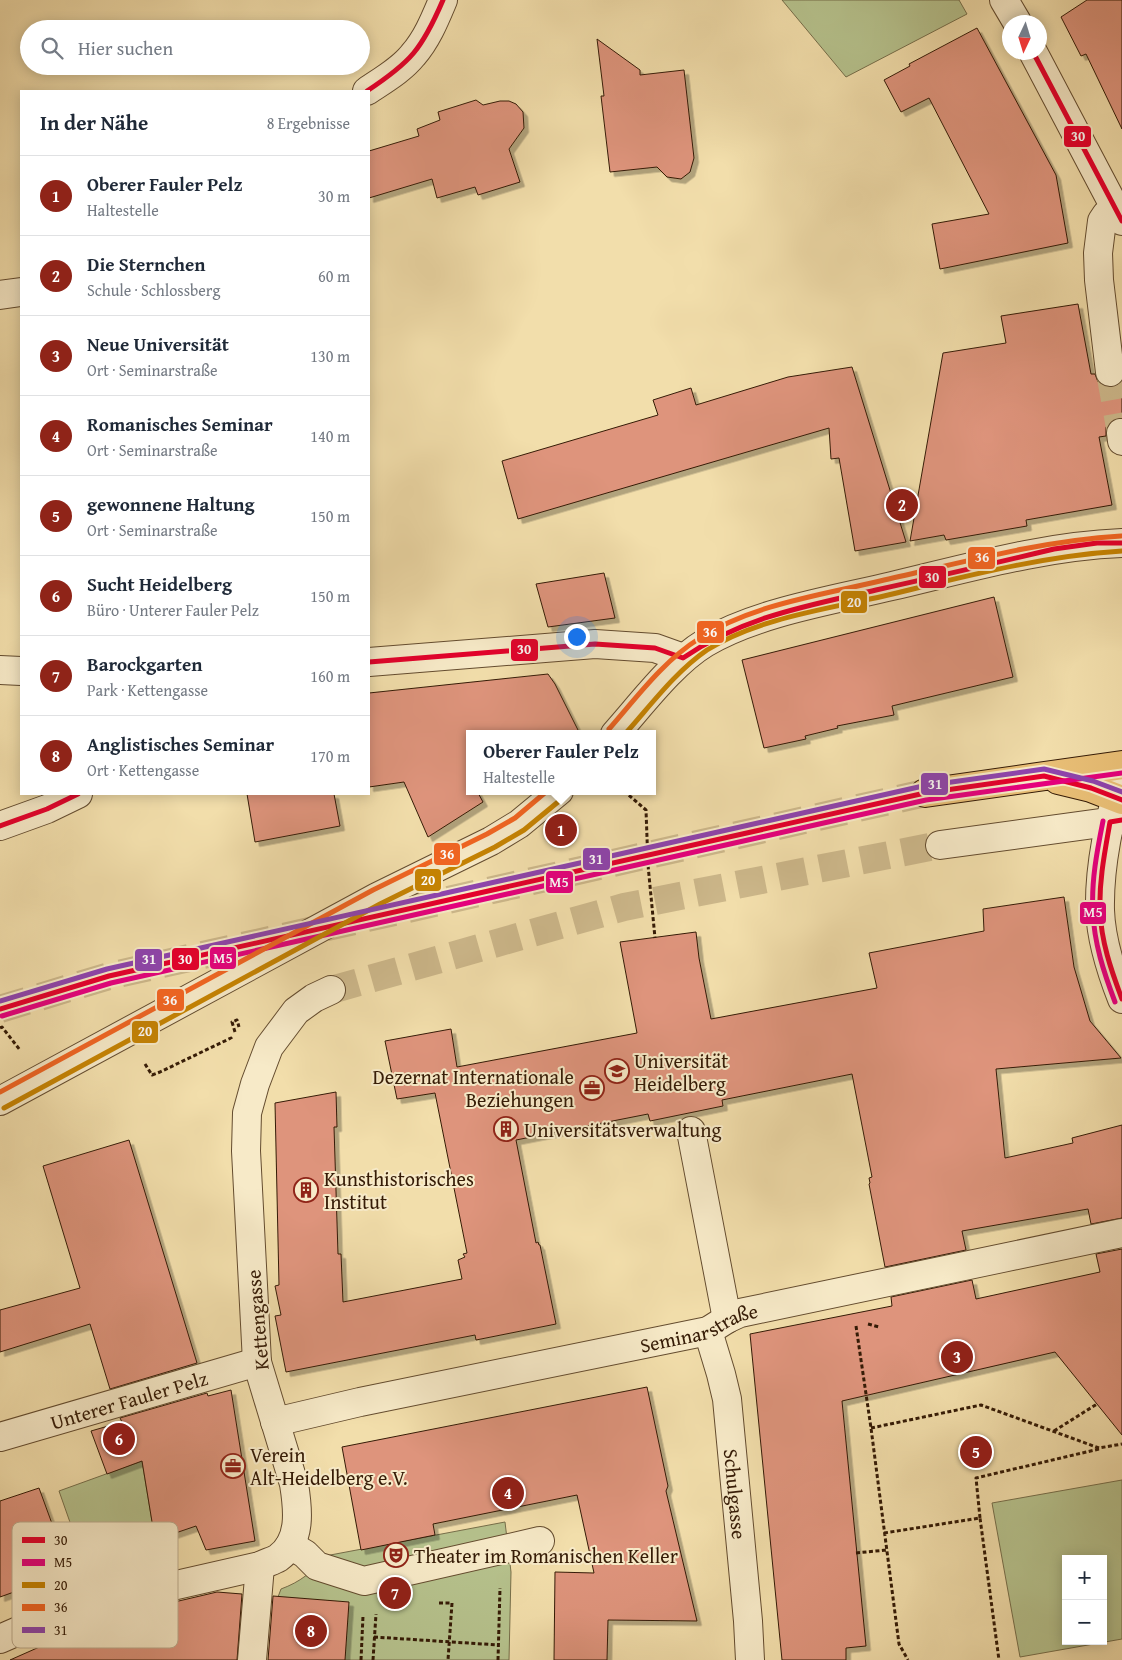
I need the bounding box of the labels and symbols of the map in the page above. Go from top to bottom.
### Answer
north arrow [1002,15,1047,60]
line badge: 30 [1063,125,1092,148]
text: 30 [1071,126,1085,146]
pin: 2 [886,486,918,524]
line badge: 36 [967,546,996,570]
text: 36 [975,547,989,567]
line badge: 30 [918,565,947,589]
text: 30 [925,567,939,587]
line badge: 20 [840,590,868,614]
text: 20 [847,592,861,612]
line badge: 36 [696,620,725,644]
text: 36 [703,622,717,642]
your location [564,624,590,650]
line badge: 30 [510,638,539,662]
text: 30 [517,639,531,659]
line badge: 31 [920,772,949,796]
text: 31 [928,774,942,794]
pin: 1 [545,811,577,849]
line badge: 36 [433,842,461,866]
text: 36 [440,844,454,864]
line badge: 31 [582,847,611,871]
text: 31 [589,849,603,869]
line badge: 20 [414,868,442,892]
text: 20 [421,870,435,890]
line badge: M5 [545,870,574,894]
text: M5 [549,872,569,892]
line badge: M5 [1079,901,1107,925]
text: M5 [1083,902,1103,922]
line badge: M5 [209,946,237,970]
line badge: 30 [171,947,200,971]
line badge: 31 [134,948,163,972]
text: M5 [213,948,233,968]
text: 31 [142,949,156,969]
text: 30 [178,949,192,969]
line badge: 36 [156,988,185,1012]
text: 36 [163,990,177,1010]
line badge: 20 [131,1020,159,1044]
text: 20 [138,1021,152,1041]
place label: Universität Heidelberg [634,1046,728,1098]
school or university icon: Universität Heidelberg [604,1058,630,1084]
place label: Dezernat Internationale Beziehungen [373,1062,574,1114]
office icon: Dezernat Internationale Beziehungen [579,1075,605,1101]
place label: Universitätsverwaltung [524,1115,721,1144]
building icon: Universitätsverwaltung [493,1116,519,1142]
place label: Kunsthistorisches Institut [324,1164,474,1216]
building icon: Kunsthistorisches Institut [293,1177,319,1203]
street label: Kettengasse [238,1269,276,1371]
street label: Seminarstraße [637,1295,760,1359]
pin: 3 [941,1338,973,1376]
street label: Unterer Fauler Pelz [47,1363,211,1436]
pin: 6 [103,1420,135,1458]
pin: 5 [960,1433,992,1471]
place label: Verein Alt-Heidelberg e.V. [250,1440,408,1492]
street label: Schulgasse [717,1447,755,1540]
office icon: Verein Alt-Heidelberg e.V. [220,1453,246,1479]
pin: 4 [492,1474,524,1512]
legend [12,1522,178,1648]
text: 30 [54,1530,68,1550]
place label: Theater im Romanischen Keller [414,1541,678,1570]
theatre icon: Theater im Romanischen Keller [383,1542,409,1568]
text: M5 [54,1552,72,1572]
pin: 7 [379,1574,411,1612]
text: 20 [54,1575,68,1595]
text: 36 [54,1597,68,1617]
pin: 8 [295,1612,327,1650]
text: 31 [54,1620,67,1640]

